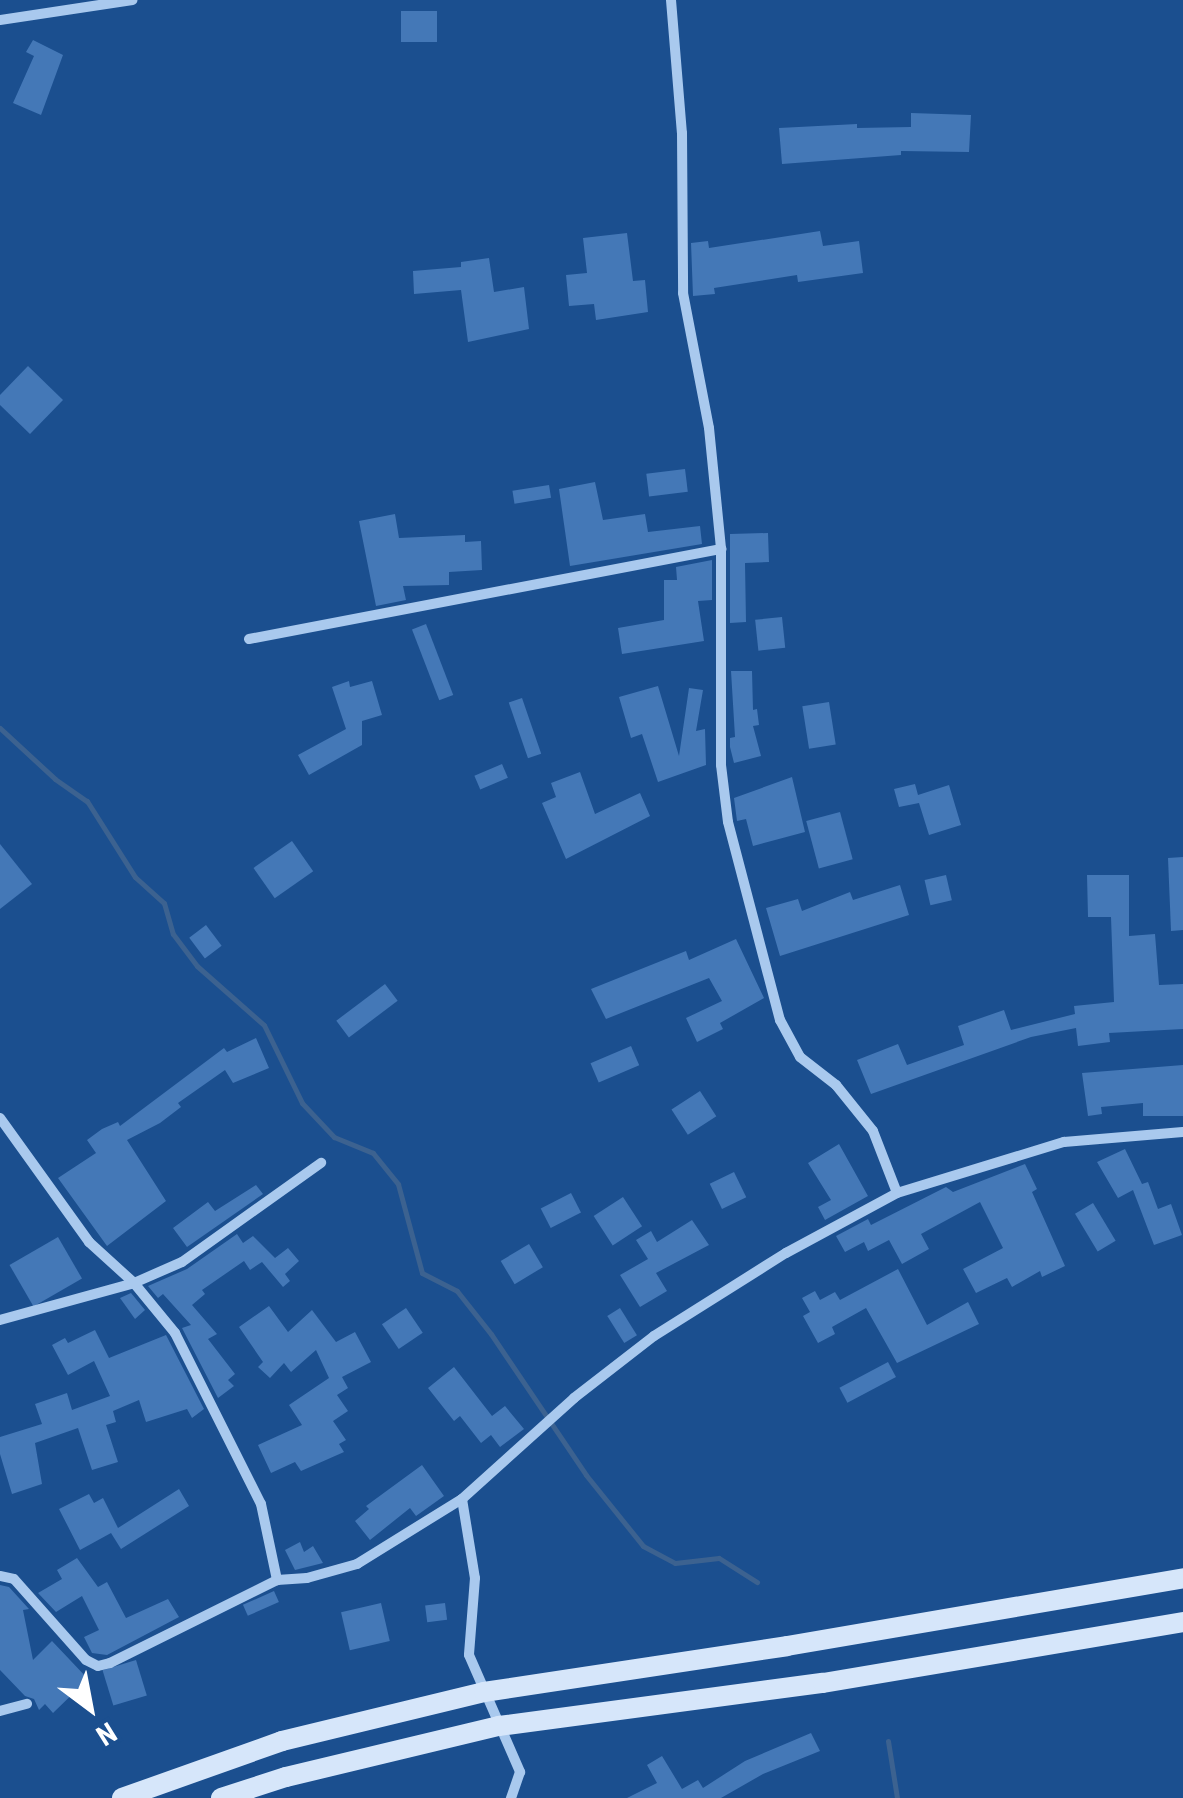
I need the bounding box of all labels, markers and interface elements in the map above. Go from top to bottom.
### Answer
north arrow [40,1658,140,1758]
text: N [90,1715,122,1752]

